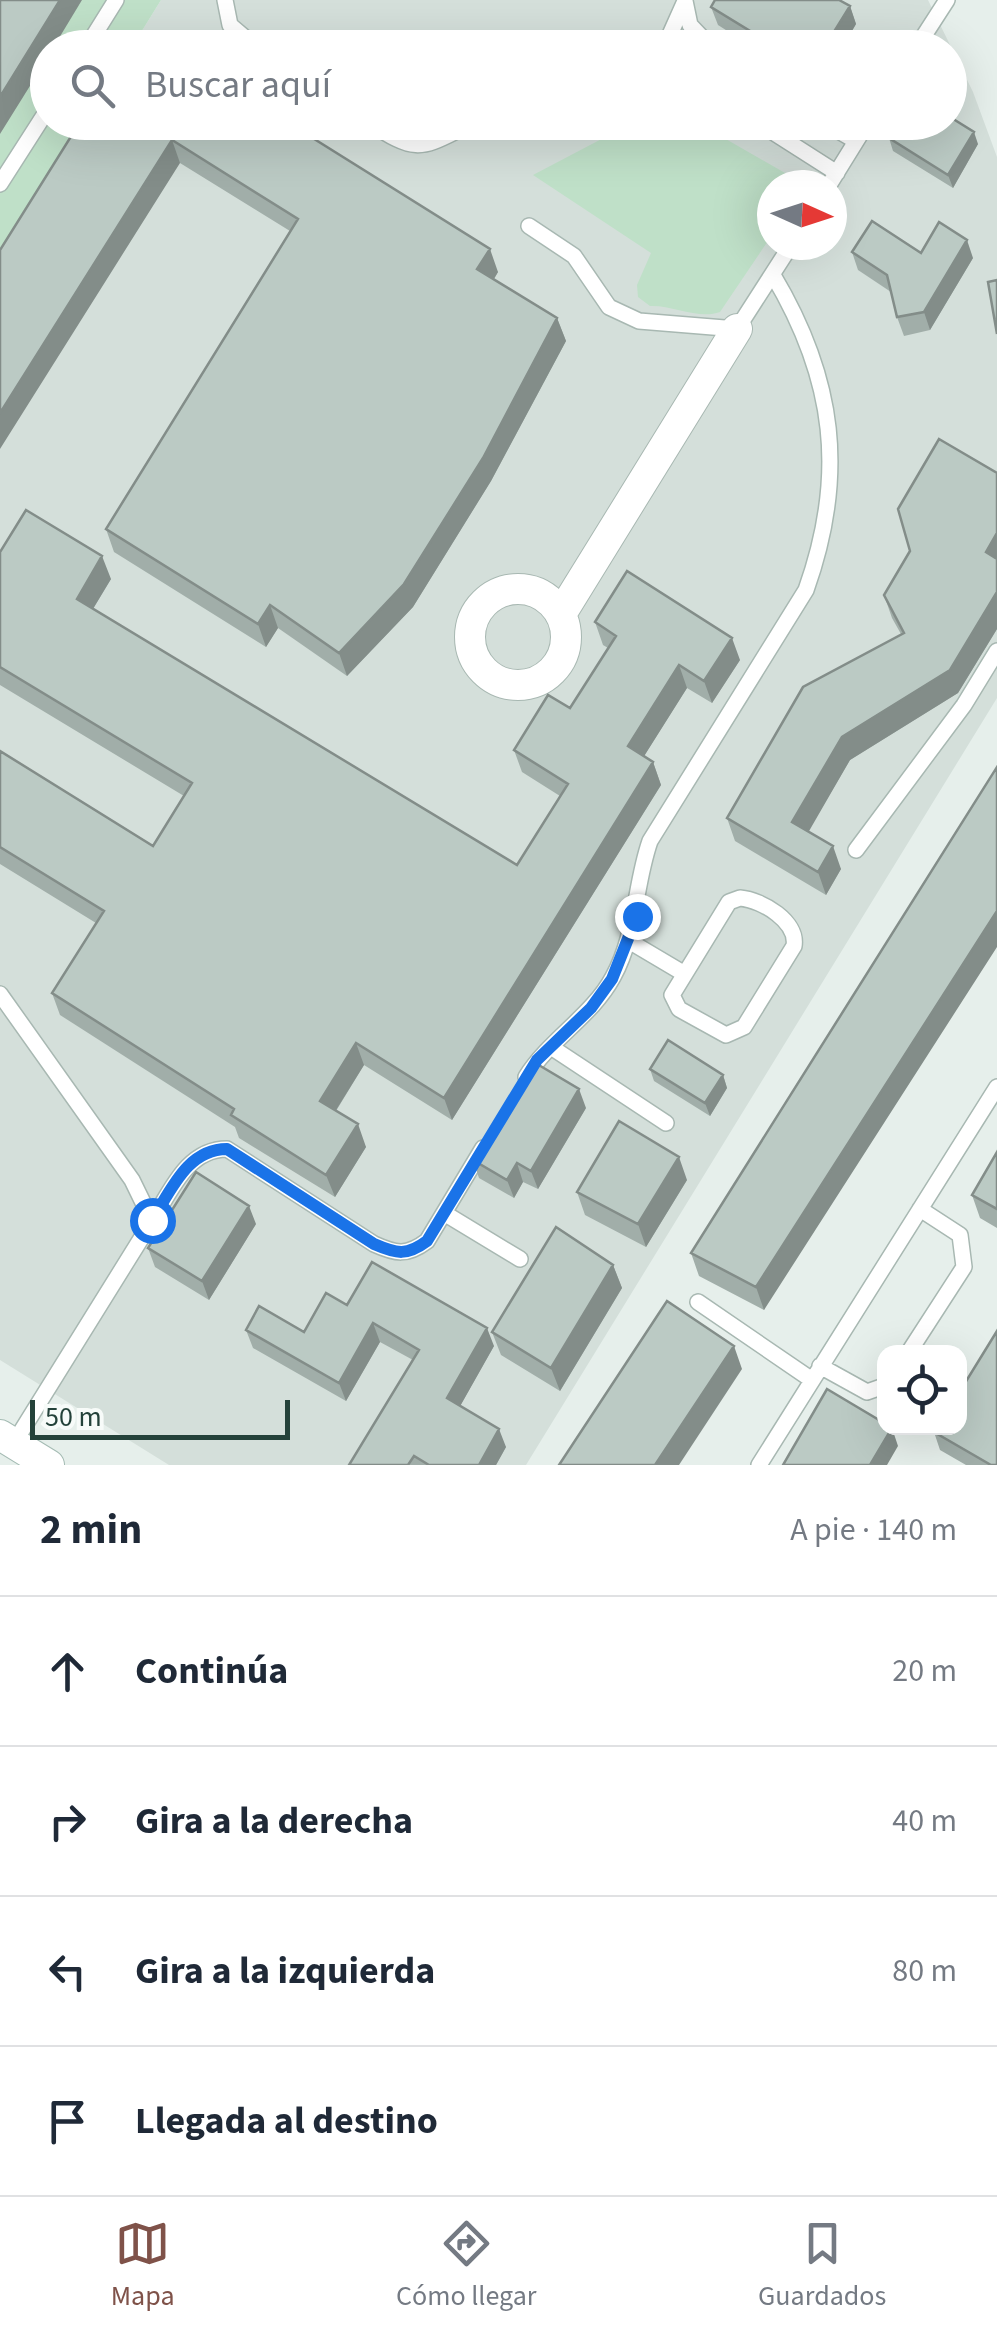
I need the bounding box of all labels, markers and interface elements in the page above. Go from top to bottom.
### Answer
search box [30,30,967,140]
icon: search [65,58,120,113]
text: Buscar aquí [145,58,331,112]
north arrow [757,170,847,260]
route end [615,894,661,940]
route start [130,1198,176,1244]
map controls [877,1345,967,1435]
button: locate [877,1345,967,1435]
scale bar [30,1395,290,1440]
text: 50 m [45,1397,102,1437]
text: 2 min [40,1500,142,1560]
text: A pie · 140 m [790,1507,957,1553]
icon: ahead [40,1644,95,1699]
text: Continúa [135,1644,288,1698]
text: 20 m [892,1648,957,1694]
icon: right [40,1794,95,1849]
text: Gira a la derecha [135,1794,413,1848]
text: 40 m [892,1798,957,1844]
icon: left [40,1944,95,1999]
text: Gira a la izquierda [135,1944,435,1998]
text: 80 m [892,1948,957,1994]
icon: arrive [40,2094,95,2149]
text: Llegada al destino [135,2094,438,2148]
tab: Mapa [111,2216,175,2316]
tab: Cómo llegar [396,2216,537,2316]
tab: Guardados [758,2216,886,2316]

